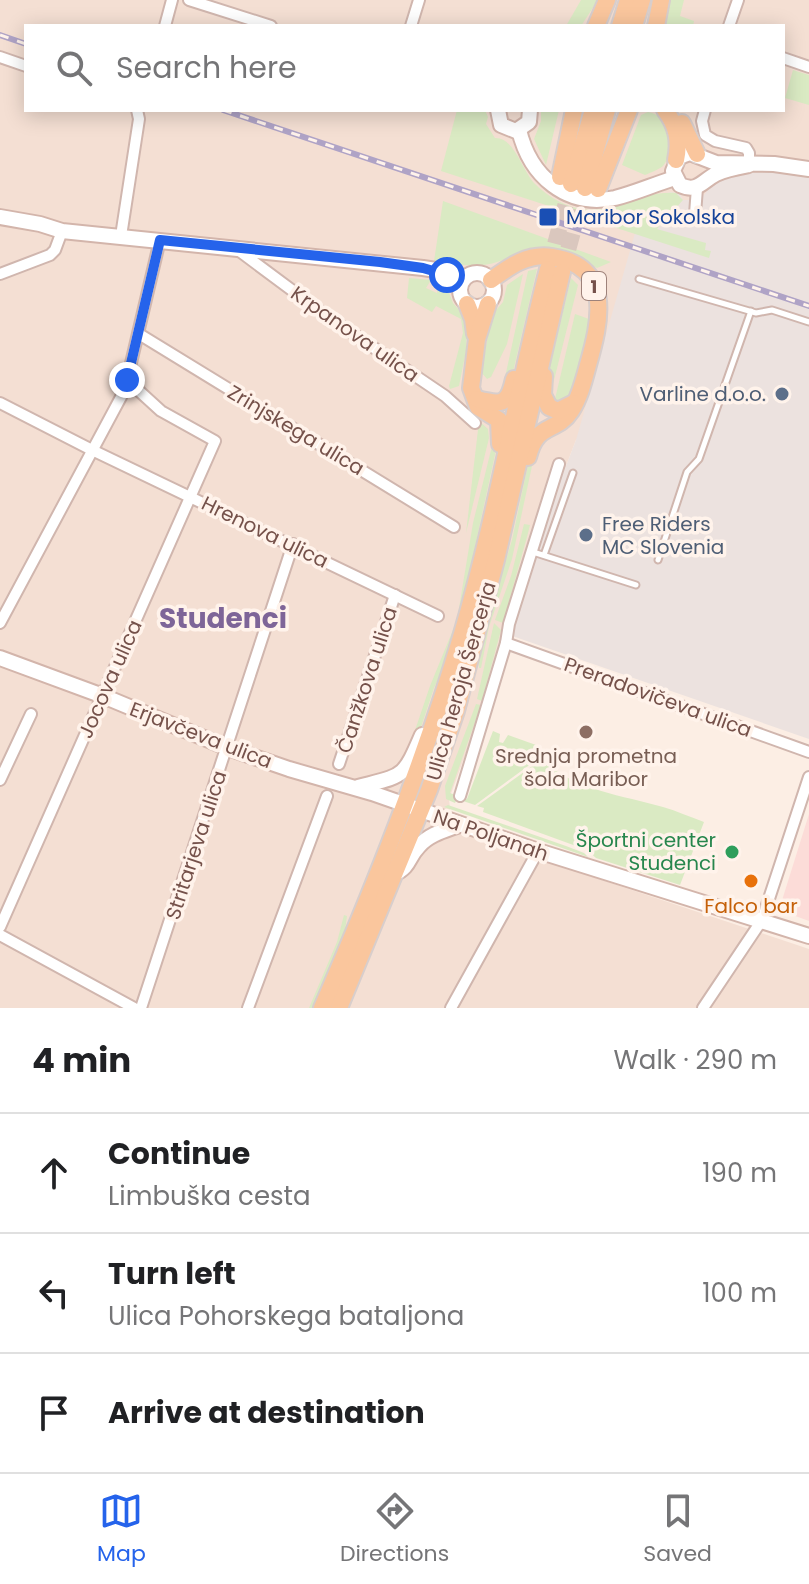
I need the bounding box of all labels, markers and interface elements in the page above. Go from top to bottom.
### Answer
search box [24,24,785,112]
icon: search [52,46,96,90]
text: Search here [116,46,297,89]
place label: Maribor Sokolska [566,203,735,231]
marker: Maribor Sokolska [537,206,559,228]
route start [429,257,465,293]
road number: 1 [582,272,606,300]
street label: Krpanova ulica [285,279,425,389]
route end [109,362,145,398]
street label: Zrinjskega ulica [222,378,370,482]
place label: Varline d.o.o. [639,380,766,408]
marker: Varline d.o.o. [773,385,791,403]
street label: Hrenova ulica [197,489,333,575]
place label: Free Riders MC Slovenia [602,510,724,561]
marker: Free Riders MC Slovenia [577,526,595,544]
street label: Ulica heroja Šercerja [419,578,503,784]
district label: Studenci [159,599,287,638]
street label: Čanžkova ulica [330,603,404,757]
street label: Jocova ulica [71,615,149,743]
street label: Preradovičeva ulica [560,650,756,744]
street label: Erjavčeva ulica [126,695,276,775]
marker: Srednja prometna šola Maribor [577,723,595,741]
place label: Srednja prometna šola Maribor [495,742,677,793]
street label: Stritarjeva ulica [159,767,233,923]
street label: Na Poljanah [430,802,552,868]
place label: Športni center Studenci [576,826,716,877]
marker: Športni center Studenci [723,843,741,861]
marker: Falco bar [742,872,760,890]
place label: Falco bar [704,892,798,920]
text: 4 min [32,1036,131,1084]
text: Walk · 290 m [613,1042,777,1078]
text: Continue [108,1132,250,1175]
icon: ahead [32,1151,76,1195]
text: 190 m [702,1155,777,1191]
text: Limbuška cesta [108,1178,311,1214]
text: Turn left [108,1252,236,1295]
icon: left [32,1271,76,1315]
text: 100 m [702,1275,777,1311]
text: Ulica Pohorskega bataljona [108,1298,464,1334]
icon: arrive [32,1391,76,1435]
text: Arrive at destination [108,1391,425,1434]
tab: Map [97,1489,146,1570]
tab: Directions [340,1489,449,1570]
tab: Saved [643,1489,712,1570]

